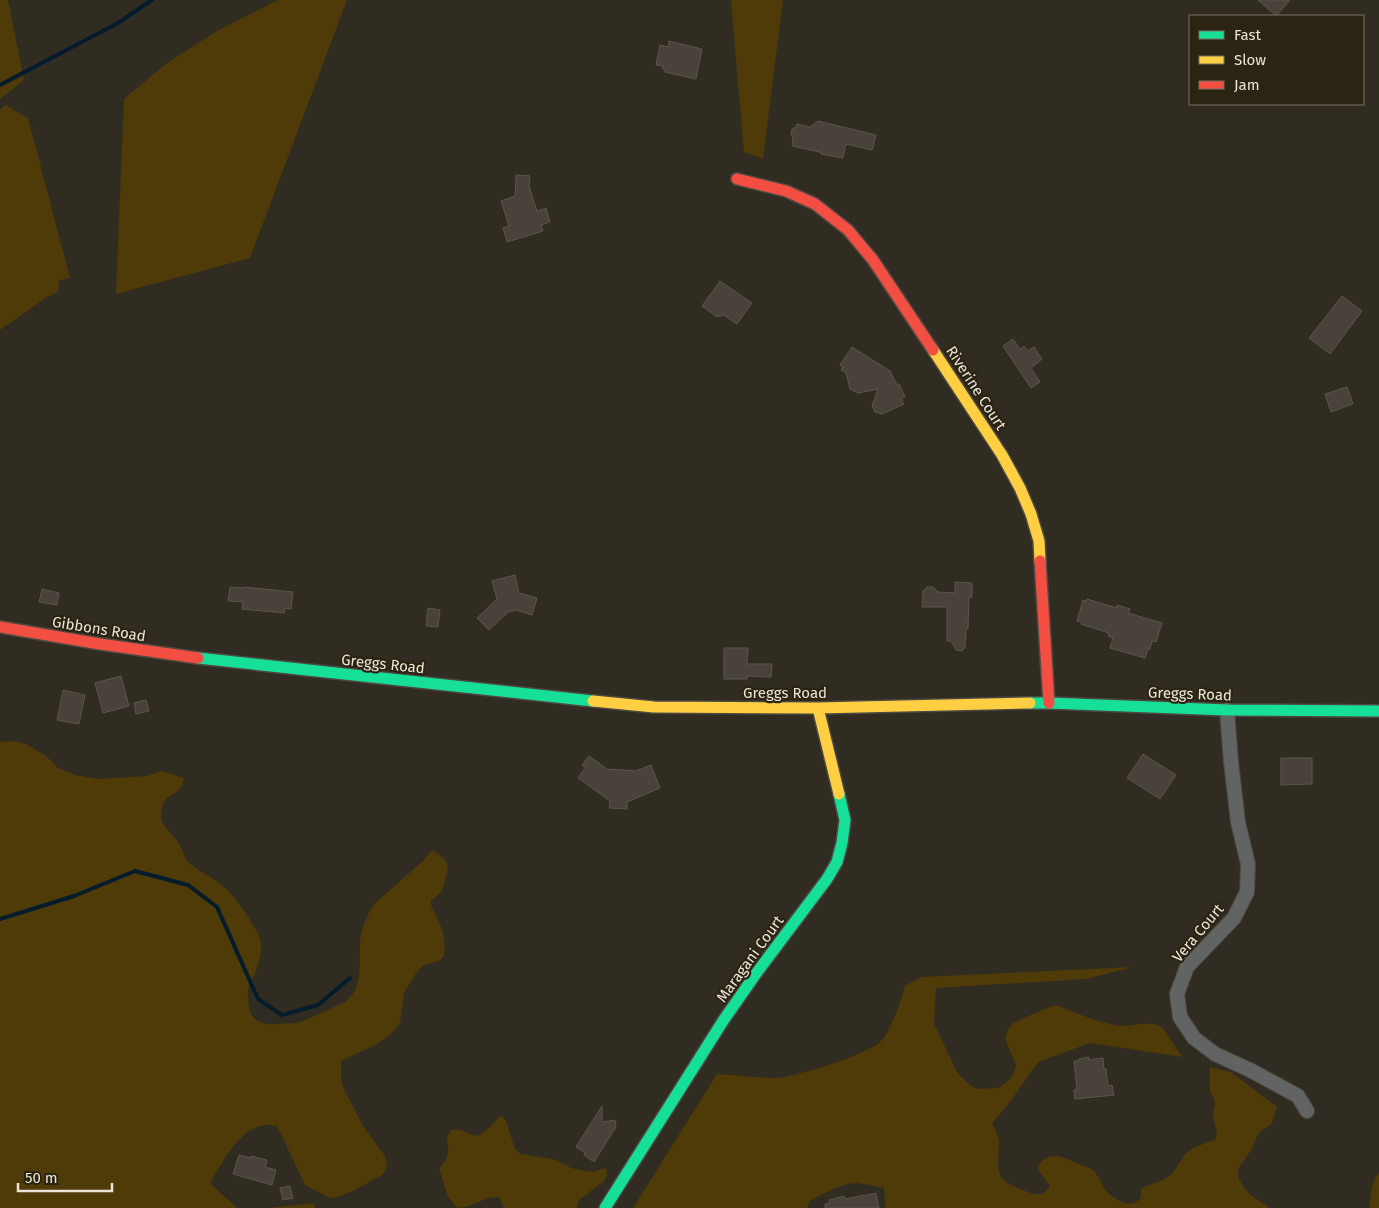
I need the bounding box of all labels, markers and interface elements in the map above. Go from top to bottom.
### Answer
legend [1189,15,1364,105]
text: Fast [1234,26,1261,44]
text: Slow [1234,51,1266,69]
text: Jam [1234,76,1260,94]
street label: Riverine Court [942,343,1010,434]
street label: Gibbons Road [51,613,147,645]
street label: Greggs Road [340,651,426,677]
street label: Greggs Road [743,684,827,702]
street label: Greggs Road [1148,684,1232,704]
street label: Vera Court [1168,900,1228,966]
street label: Maragani Court [713,912,788,1006]
scale bar [18,1160,111,1192]
text: 50 m [25,1169,58,1187]

